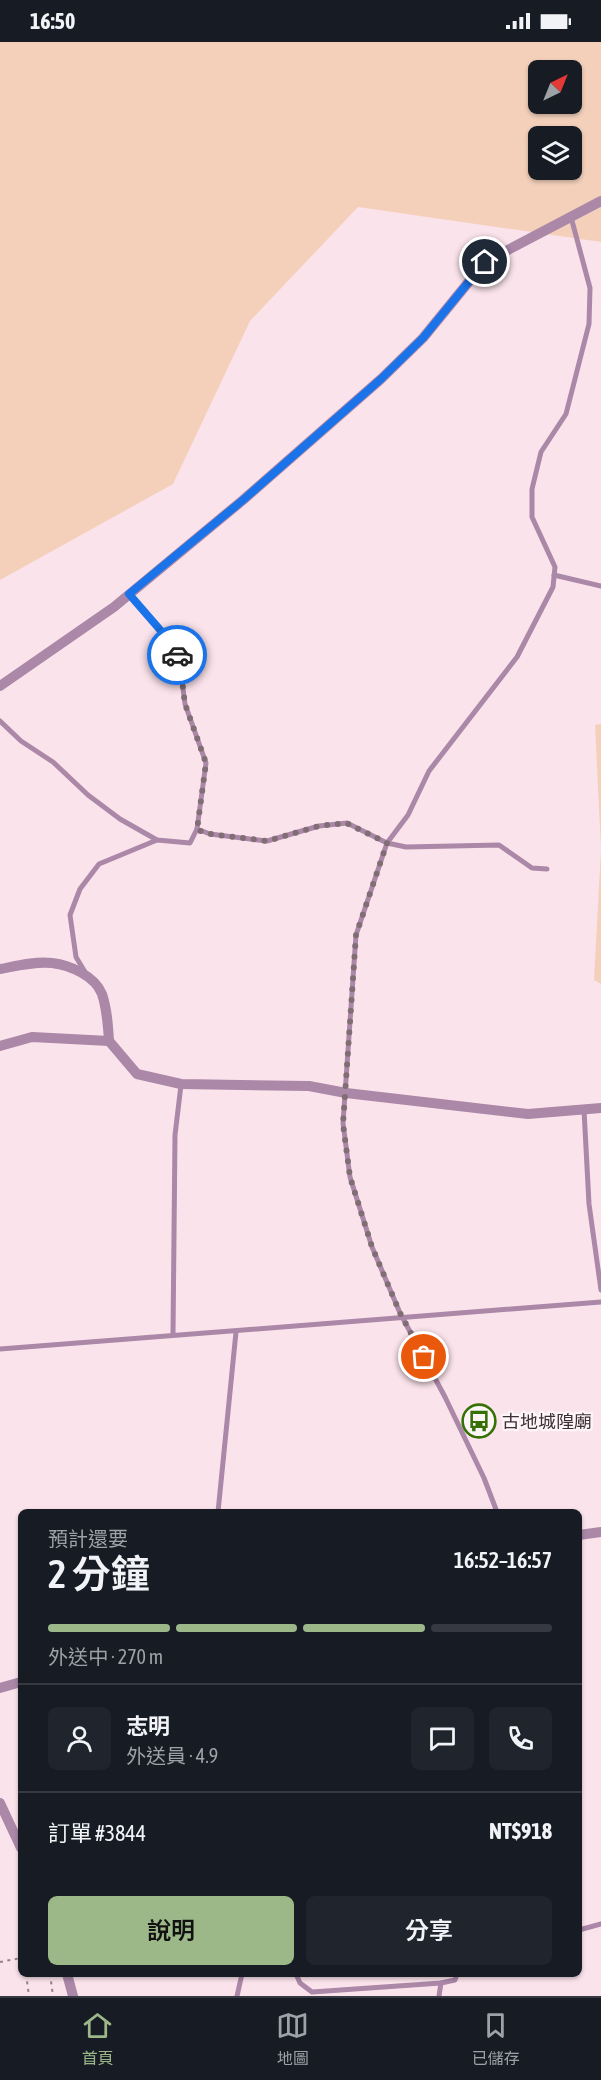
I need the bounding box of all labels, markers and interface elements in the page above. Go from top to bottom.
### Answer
text: 16:50 [30,8,75,34]
north arrow [528,60,582,114]
map controls [528,60,582,180]
button: layers [528,126,582,180]
pin [459,236,510,287]
icon: home [468,245,501,278]
courier [147,625,207,685]
icon: car [161,639,194,672]
pin [398,1331,449,1382]
icon: bag [407,1340,440,1373]
bus stop icon: 古地城隍廟 [461,1403,497,1439]
place label: 古地城隍廟 [502,1411,592,1432]
text: 預計還要 [48,1527,128,1550]
text: 16:52–16:57 [454,1547,552,1573]
text: 2 分鐘 [48,1552,150,1596]
text: 外送中 · 270 m [48,1645,163,1668]
button: person [48,1707,111,1770]
button: chat [411,1707,474,1770]
button: phone [489,1707,552,1770]
text: 志明 [126,1713,170,1739]
text: 外送員 · 4.9 [126,1744,218,1767]
text: NT$918 [489,1818,552,1844]
text: 訂單 #3844 [48,1820,146,1846]
button: 說明 [48,1896,294,1965]
button: 分享 [306,1896,552,1965]
tab: 首頁 [81,2009,114,2069]
tab: 地圖 [276,2009,309,2069]
tab: 已儲存 [472,2009,520,2069]

